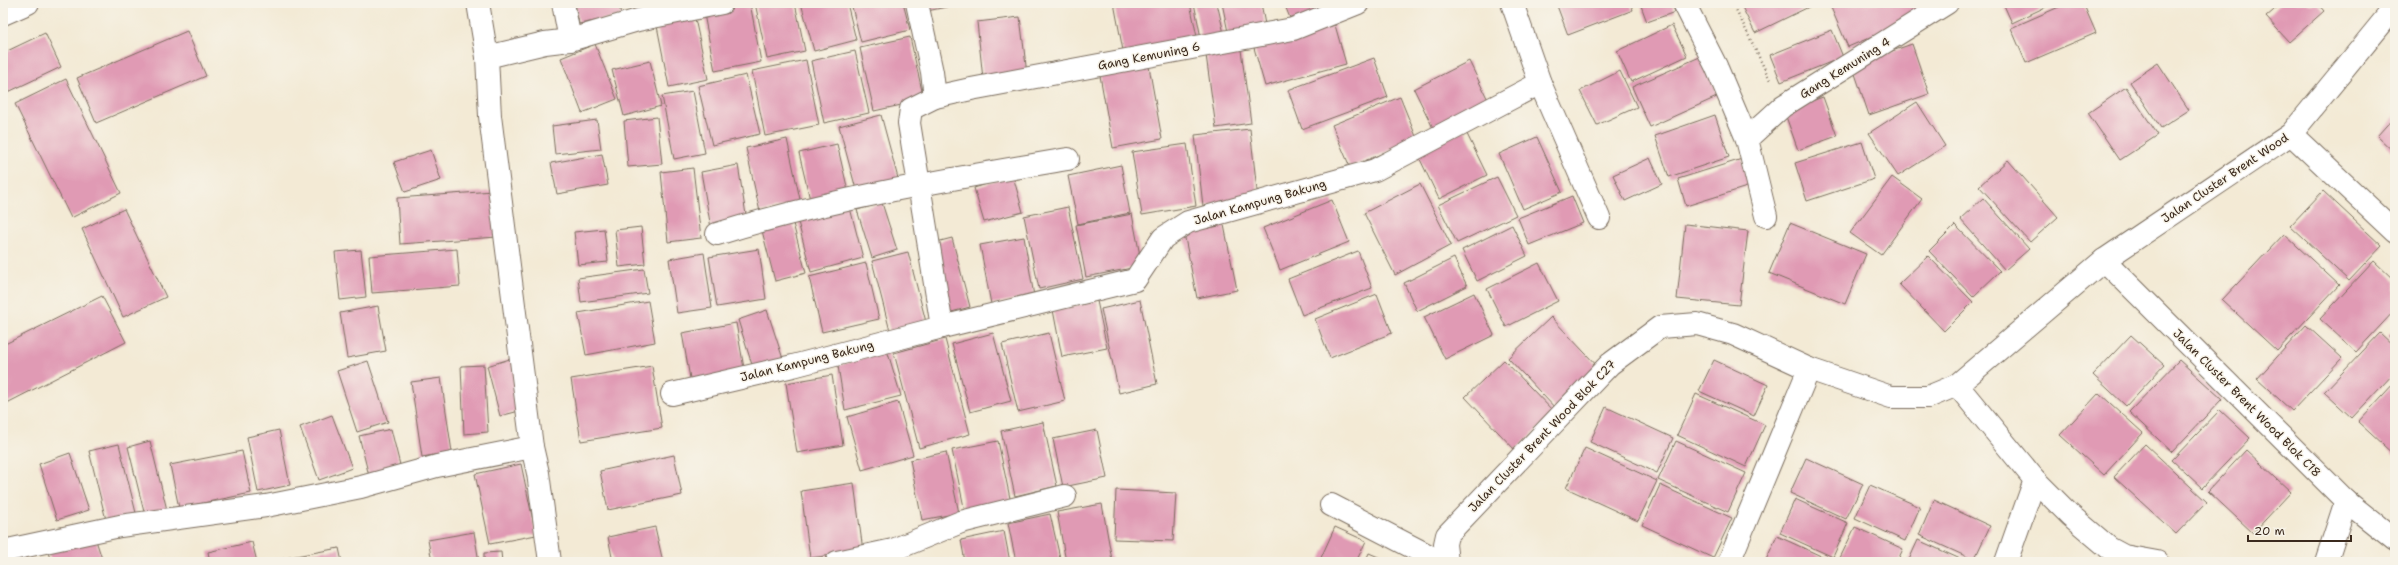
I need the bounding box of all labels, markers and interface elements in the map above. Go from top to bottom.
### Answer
street label: Gang Kemuning 4 [1797,34,1893,102]
street label: Gang Kemuning 6 [1097,38,1201,74]
street label: Jalan Cluster Brent Wood [2158,129,2292,227]
street label: Jalan Kampung Bakung [1192,175,1328,229]
street label: Jalan Cluster Brent Wood Blok C18 [2169,325,2325,481]
street label: Jalan Kampung Bakung [739,337,875,385]
street label: Jalan Cluster Brent Wood Blok C27 [1465,356,1619,516]
scale bar [2248,517,2351,543]
text: 20 m [2254,523,2285,539]

